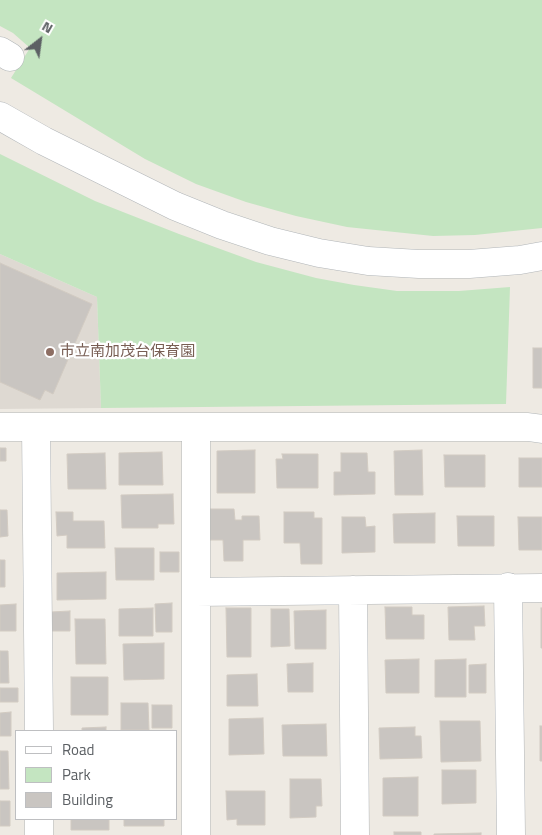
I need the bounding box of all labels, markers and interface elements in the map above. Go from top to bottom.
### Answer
north arrow [15,15,65,65]
text: N [38,15,57,38]
place label: 市立南加茂台保育園 [60,343,195,361]
marker: 市立南加茂台保育園 [44,346,56,358]
legend [15,730,178,820]
text: Road [62,738,94,761]
text: Park [62,763,91,786]
text: Building [62,788,113,811]

